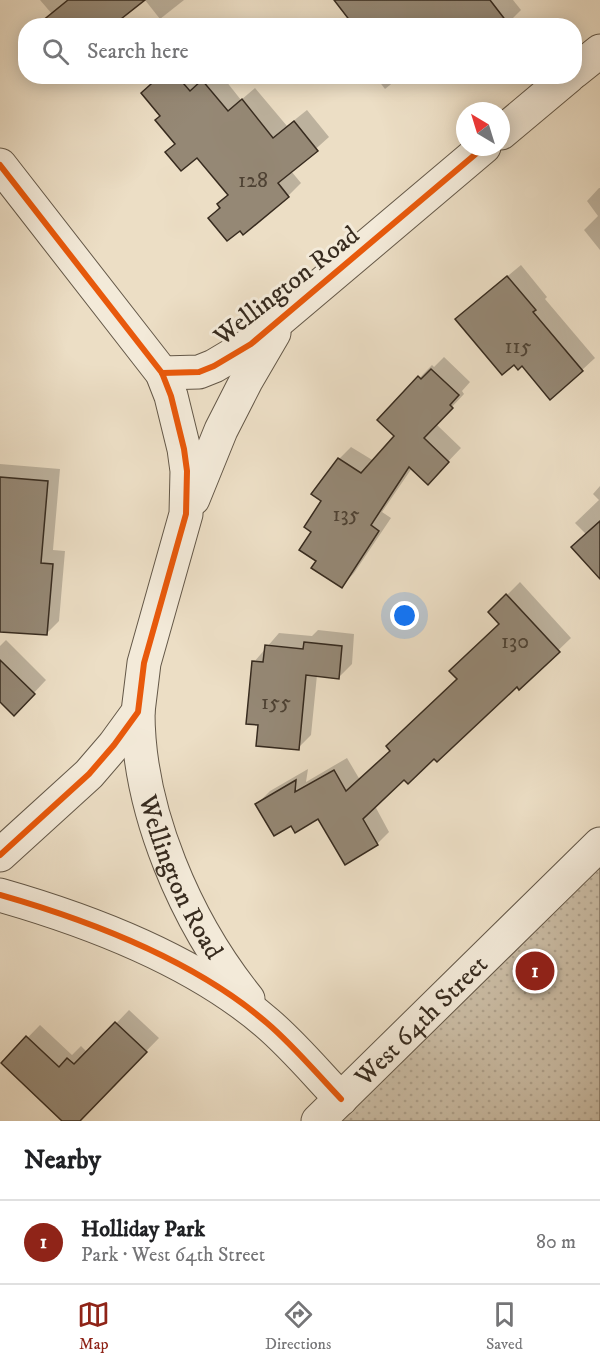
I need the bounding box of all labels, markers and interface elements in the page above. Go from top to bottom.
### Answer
search box [18,18,582,84]
icon: search [39,35,72,68]
text: Search here [87,38,189,65]
north arrow [456,102,510,156]
house number: 128 [238,167,268,194]
street label: Wellington Road [207,219,366,354]
house number: 115 [505,333,532,360]
house number: 135 [332,501,360,528]
your location [390,601,419,630]
house number: 130 [501,628,529,655]
house number: 155 [261,689,291,716]
street label: Wellington Road [130,791,230,966]
pin: 1 [516,948,554,994]
street label: West 64th Street [348,949,495,1094]
text: Nearby [24,1144,101,1177]
text: Holliday Park [81,1216,205,1243]
text: 1 [40,1230,47,1255]
text: 80 m [536,1230,576,1255]
text: Park · West 64th Street [81,1243,265,1268]
tab: Map [77,1298,110,1354]
tab: Directions [265,1298,331,1354]
tab: Saved [486,1298,523,1354]

